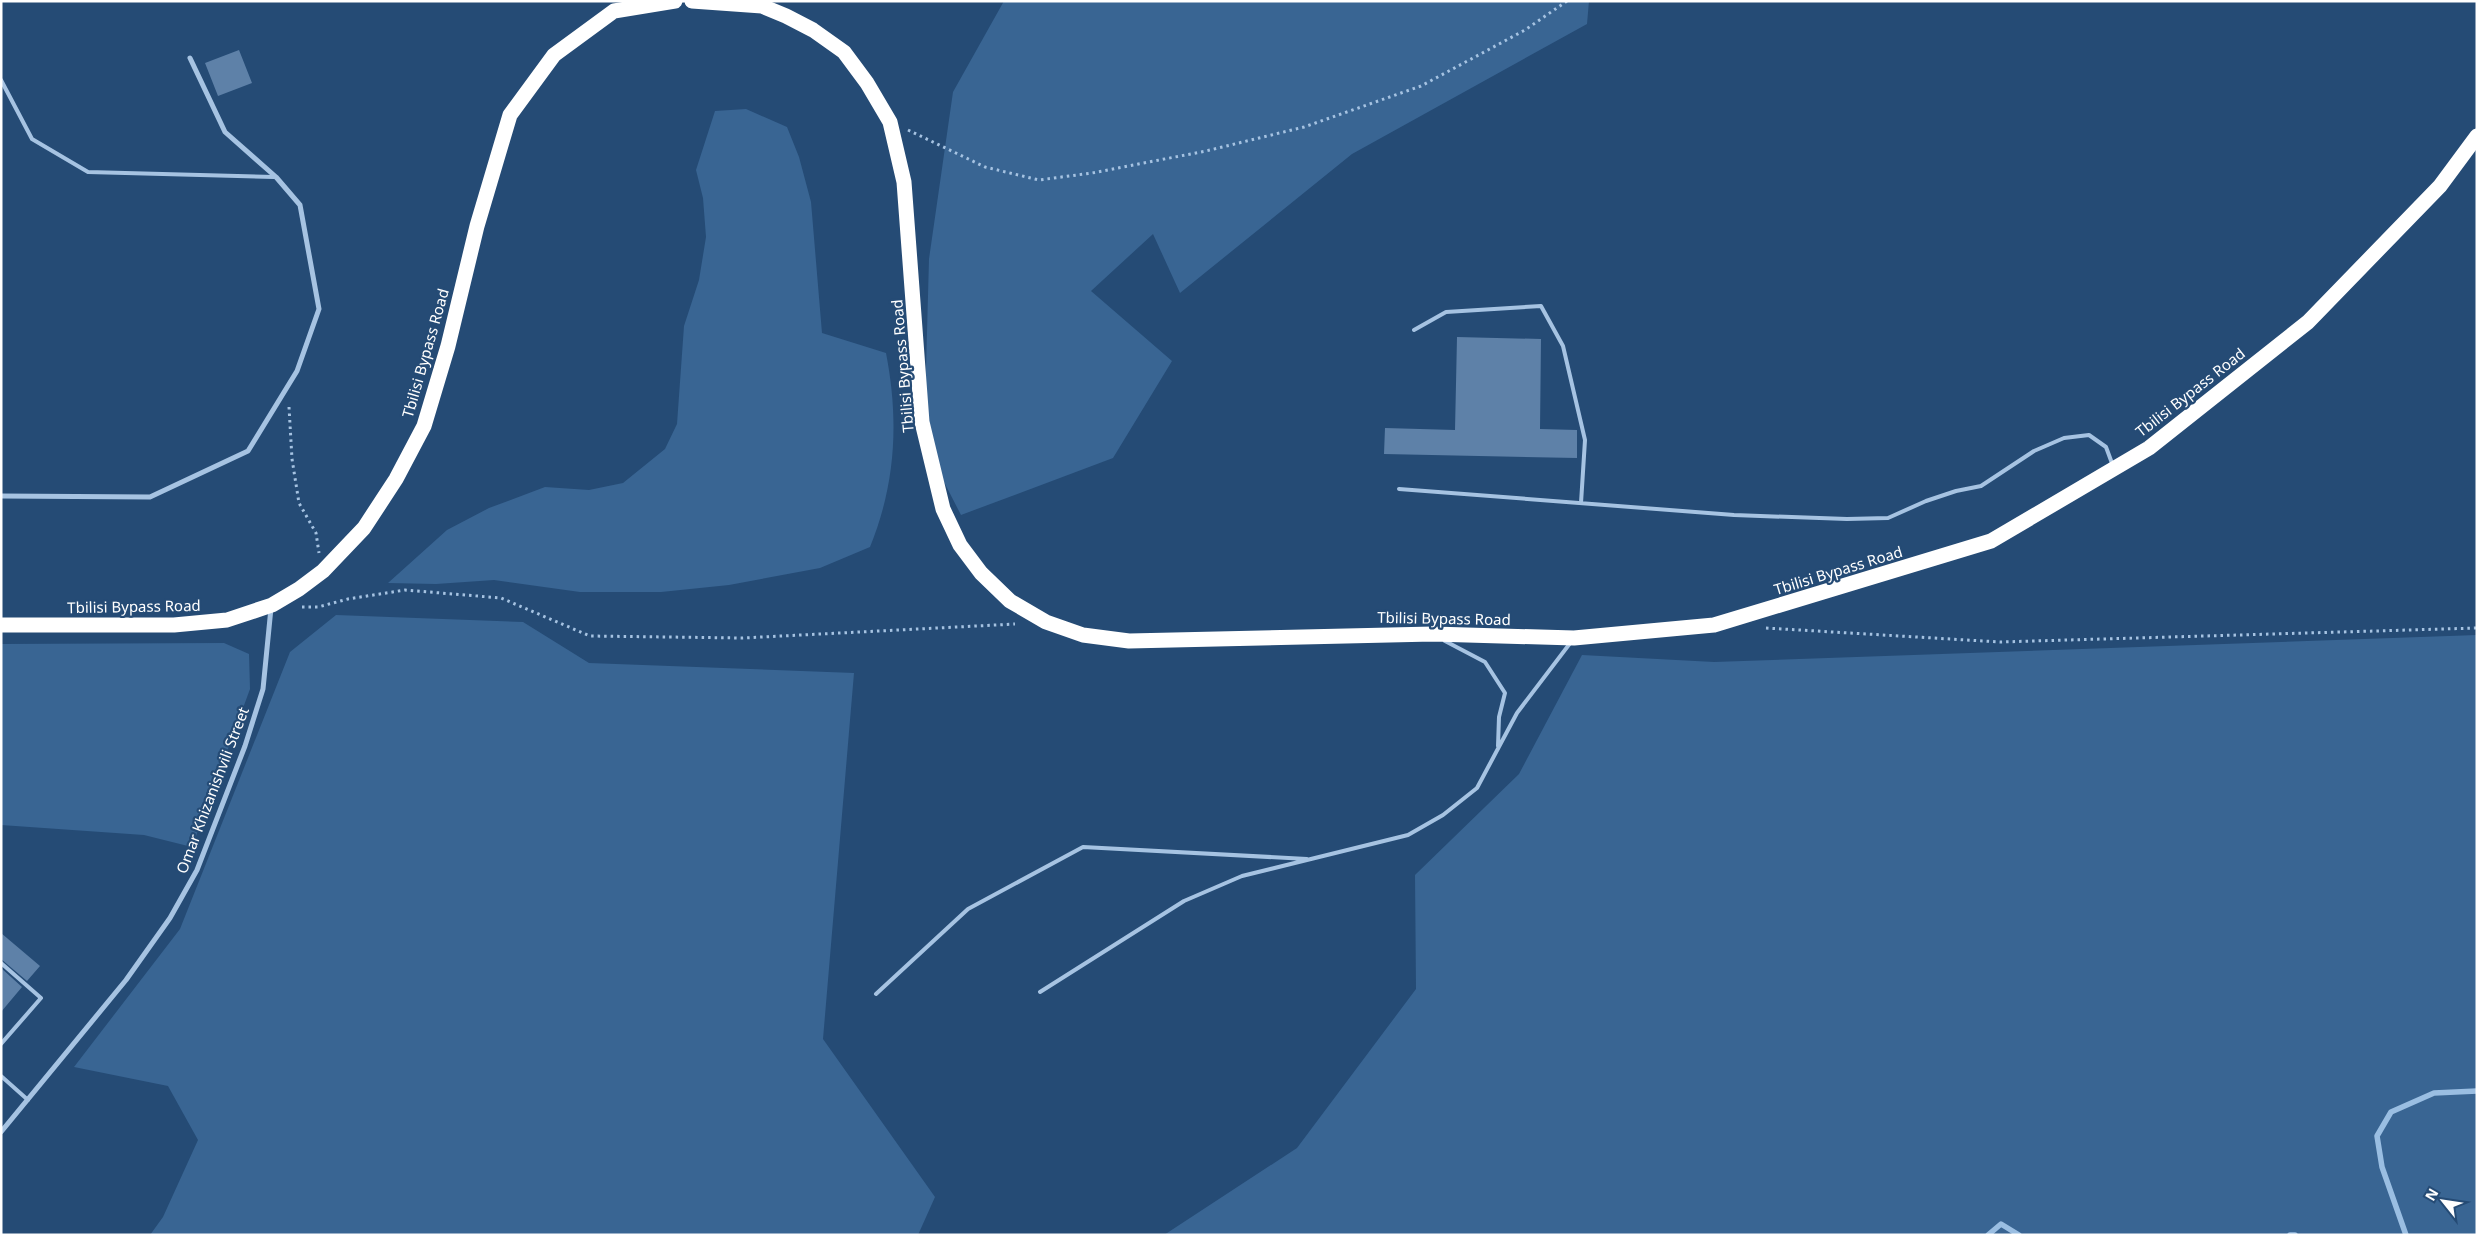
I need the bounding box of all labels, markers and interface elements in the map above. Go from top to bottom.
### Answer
street label: Tbilisi Bypass Road [397,286,453,420]
street label: Tbilisi Bypass Road [886,299,918,433]
street label: Tbilisi Bypass Road [2131,343,2249,441]
street label: Tbilisi Bypass Road [1771,541,1905,599]
street label: Tbilisi Bypass Road [67,595,201,617]
street label: Tbilisi Bypass Road [1377,607,1511,629]
street label: Omar Khizanishvili Street [171,703,253,876]
north arrow [2418,1176,2468,1226]
text: N [2420,1185,2442,1204]

